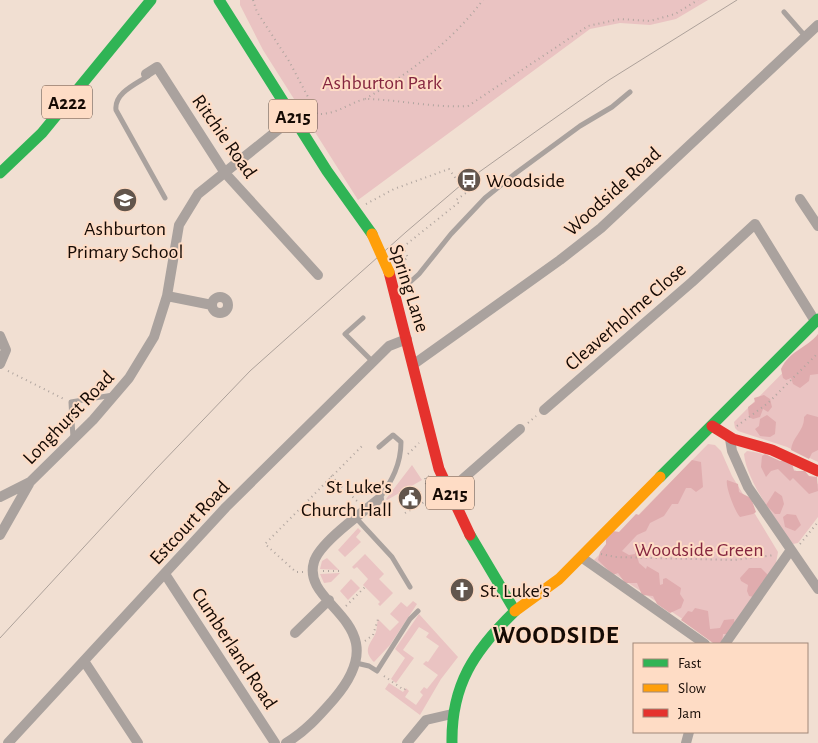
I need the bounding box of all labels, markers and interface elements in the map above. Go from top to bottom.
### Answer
park label: Ashburton Park [322,73,442,93]
road number: A222 [42,85,92,118]
street label: Ritchie Road [188,91,260,182]
road number: A215 [269,100,317,132]
street label: Woodside Road [561,144,665,240]
bus stop icon: Woodside [456,167,482,193]
place label: Woodside [486,171,565,191]
school or university icon: Ashburton Primary School [112,187,138,213]
place label: Ashburton Primary School [67,219,183,262]
street label: Spring Lane [385,242,433,335]
street label: Cleaverholme Close [561,259,690,374]
street label: Longhurst Road [19,367,118,468]
road number: A215 [426,476,474,509]
street label: Estcourt Road [146,477,233,568]
place label: St Luke's Church Hall [301,477,392,520]
public building icon: St Luke's Church Hall [397,485,423,511]
park label: Woodside Green [635,540,763,560]
church icon: St. Luke's [449,577,475,603]
place label: St. Luke's [480,581,550,601]
street label: Cumberland Road [188,584,281,713]
district label: WOODSIDE [492,623,620,648]
legend [633,643,808,733]
text: Fast [678,656,702,671]
text: Slow [678,681,706,696]
text: Jam [678,706,701,721]

